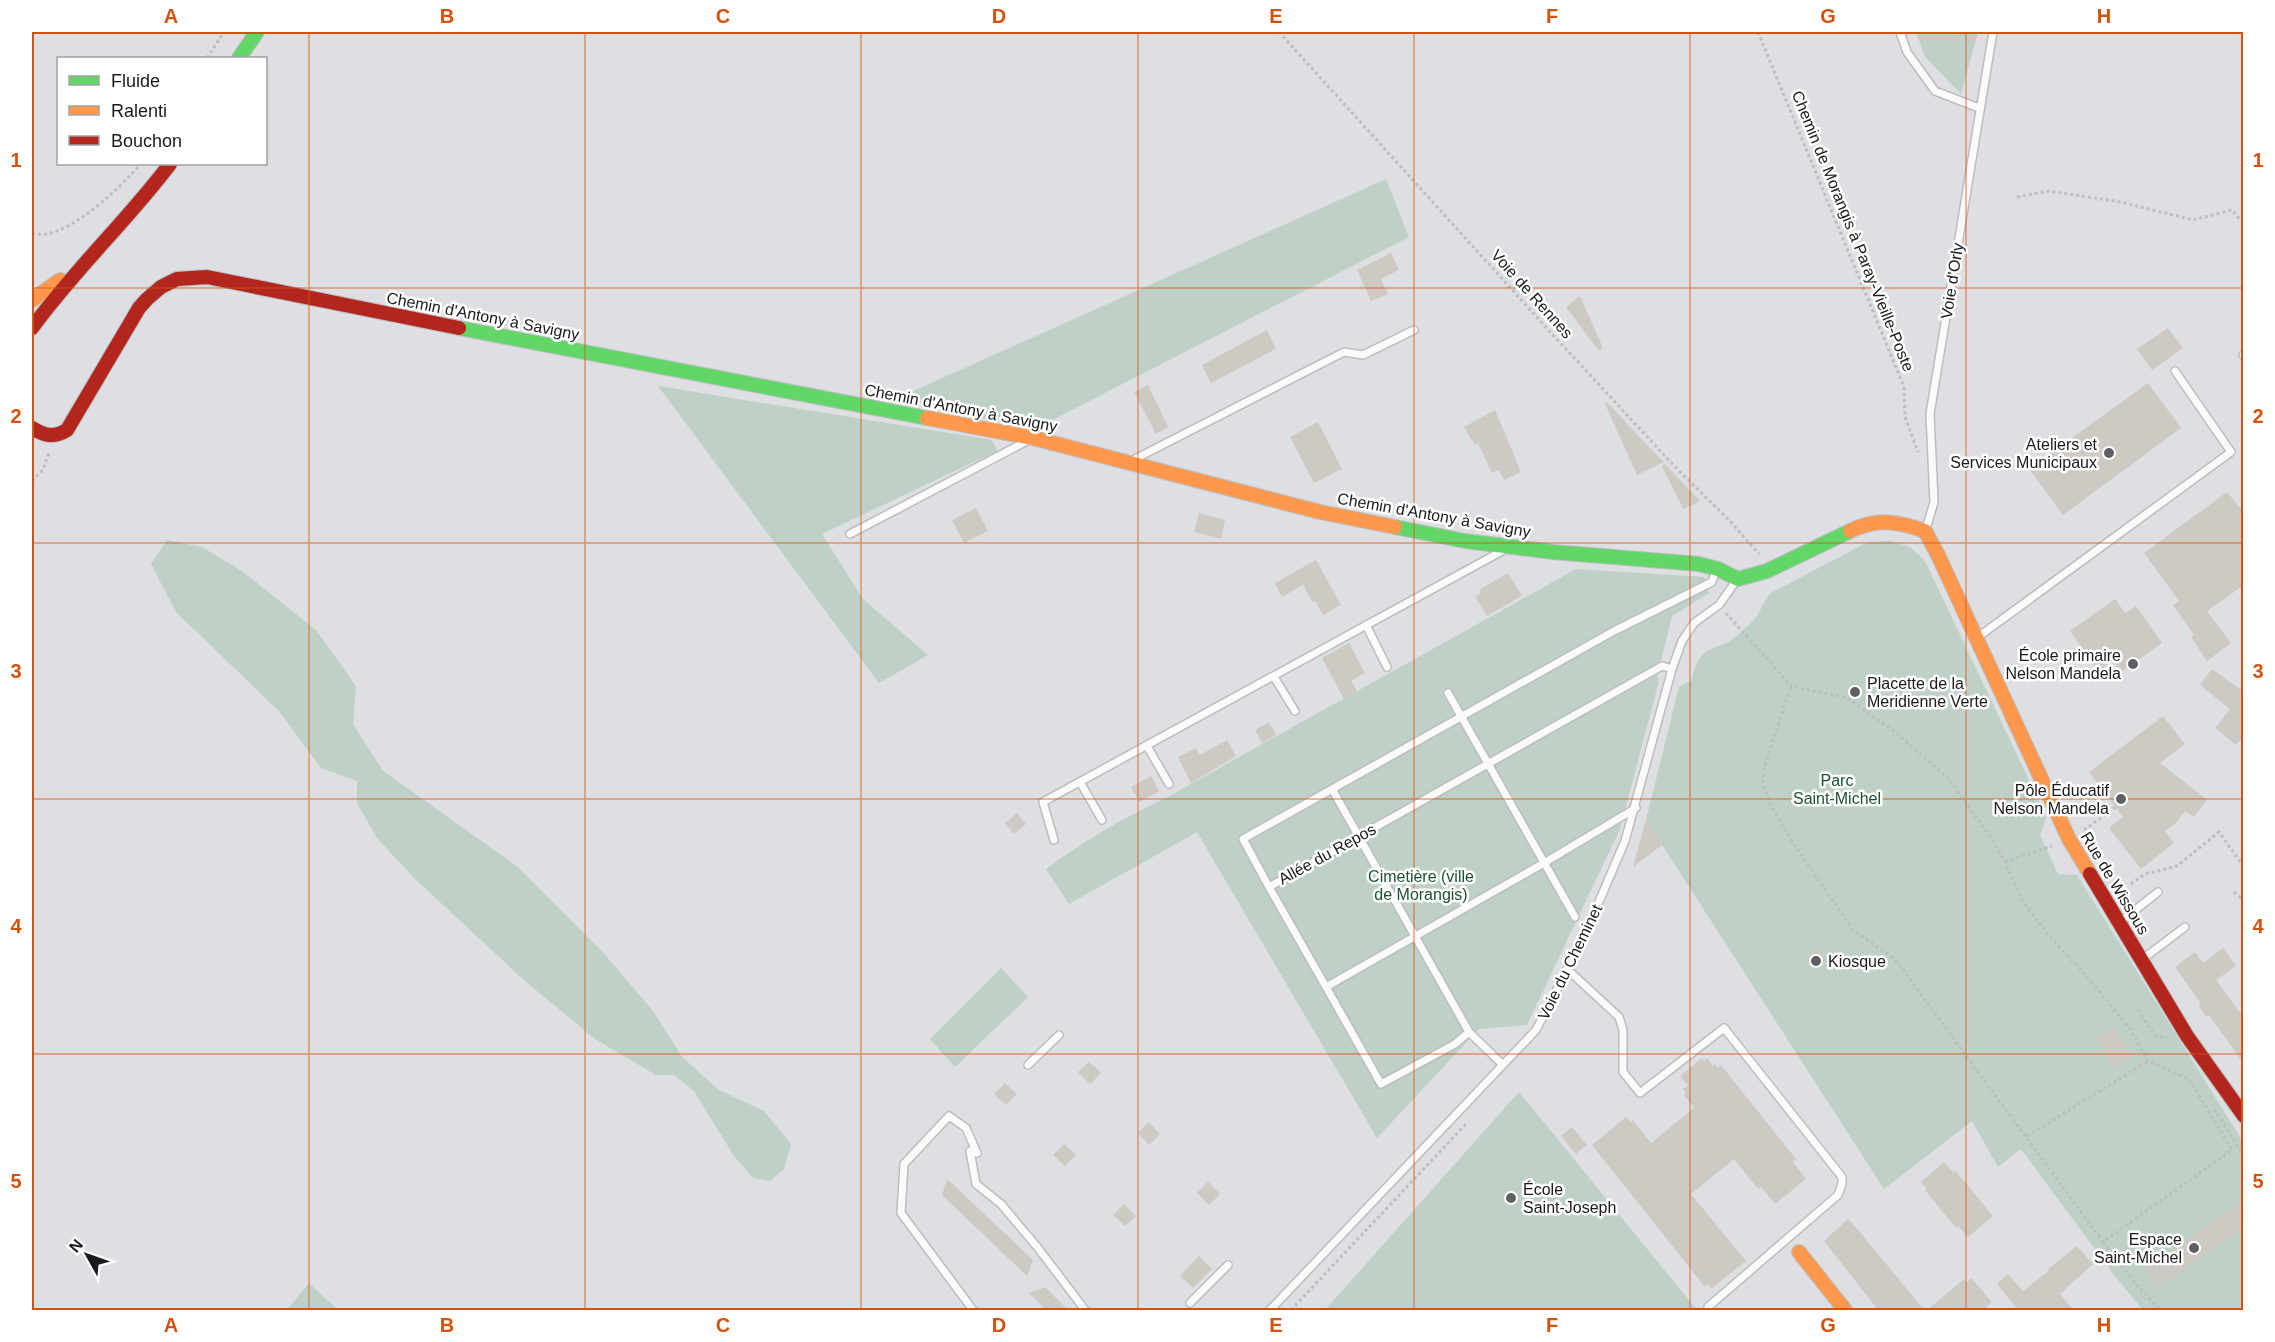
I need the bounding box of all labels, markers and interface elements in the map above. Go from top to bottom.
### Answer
text: A [164,5,178,27]
text: B [440,5,454,27]
text: C [716,5,730,27]
text: D [992,5,1006,27]
text: E [1269,5,1283,27]
text: F [1546,5,1558,27]
text: G [1820,5,1836,27]
text: H [2097,5,2111,27]
legend [57,57,267,165]
text: Fluide [111,71,160,91]
street label: Chemin de Morangis à Paray-Vieille-Poste [1789,88,1917,374]
text: Ralenti [111,101,167,121]
text: Bouchon [111,131,182,151]
text: 1 [10,149,22,171]
text: 1 [2252,149,2264,171]
street label: Voie d'Orly [1938,242,1966,320]
street label: Voie de Rennes [1488,246,1576,342]
street label: Chemin d'Antony à Savigny [385,289,581,343]
street label: Chemin d'Antony à Savigny [863,381,1059,435]
text: 2 [10,405,22,427]
text: 2 [2252,405,2264,427]
place label: Ateliers et Services Municipaux [1950,436,2098,471]
marker: Ateliers et Services Municipaux [2102,446,2116,460]
street label: Chemin d'Antony à Savigny [1336,490,1532,540]
place label: École primaire Nelson Mandela [2005,646,2121,682]
marker: École primaire Nelson Mandela [2126,657,2140,671]
text: 3 [10,660,22,682]
text: 3 [2252,660,2264,682]
place label: Placette de la Meridienne Verte [1867,675,1988,710]
marker: Placette de la Meridienne Verte [1848,685,1862,699]
park label: Parc Saint-Michel [1793,772,1881,807]
place label: Pôle Éducatif Nelson Mandela [1993,781,2110,817]
marker: Pôle Éducatif Nelson Mandela [2114,792,2128,806]
street label: Allée du Repos [1275,820,1379,888]
street label: Rue de Wissous [2078,829,2152,937]
park label: Cimetière (ville de Morangis) [1368,868,1474,903]
street label: Voie du Cheminet [1535,901,1606,1022]
text: 4 [10,915,22,937]
text: 4 [2252,915,2264,937]
place label: Kiosque [1828,953,1886,970]
marker: Kiosque [1809,954,1823,968]
text: 5 [10,1170,22,1192]
text: 5 [2252,1170,2264,1192]
place label: École Saint-Joseph [1523,1180,1616,1216]
marker: École Saint-Joseph [1504,1191,1518,1205]
north arrow [57,1225,117,1285]
place label: Espace Saint-Michel [2094,1231,2182,1266]
text: N [66,1236,86,1256]
marker: Espace Saint-Michel [2187,1241,2201,1255]
text: A [164,1314,178,1336]
text: B [440,1314,454,1336]
text: C [716,1314,730,1336]
text: D [992,1314,1006,1336]
text: E [1269,1314,1283,1336]
text: F [1546,1314,1558,1336]
text: G [1820,1314,1836,1336]
text: H [2097,1314,2111,1336]

